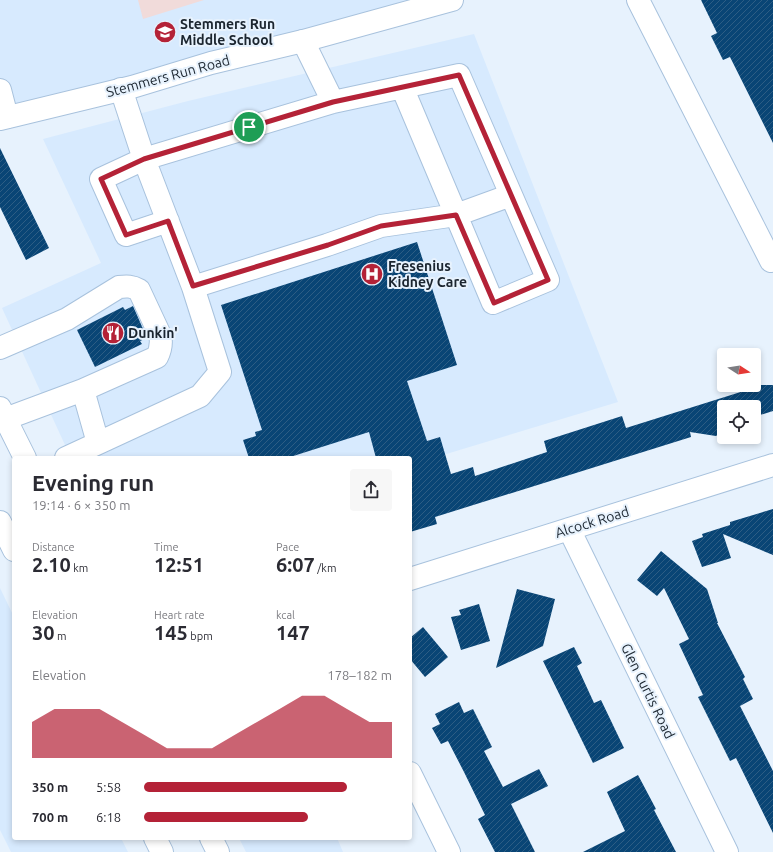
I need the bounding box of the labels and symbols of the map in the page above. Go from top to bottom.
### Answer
place label: Stemmers Run Middle School [180,16,275,48]
school or university icon: Stemmers Run Middle School [152,19,178,45]
street label: Stemmers Run Road [104,52,232,100]
pin [232,110,266,144]
place label: Fresenius Kidney Care [388,258,467,290]
hospital icon: Fresenius Kidney Care [359,261,385,287]
restaurant icon: Dunkin' [100,320,126,346]
place label: Dunkin' [128,325,178,341]
north arrow [717,348,761,392]
street label: Alcock Road [553,503,631,541]
street label: Glen Curtis Road [618,641,678,741]

